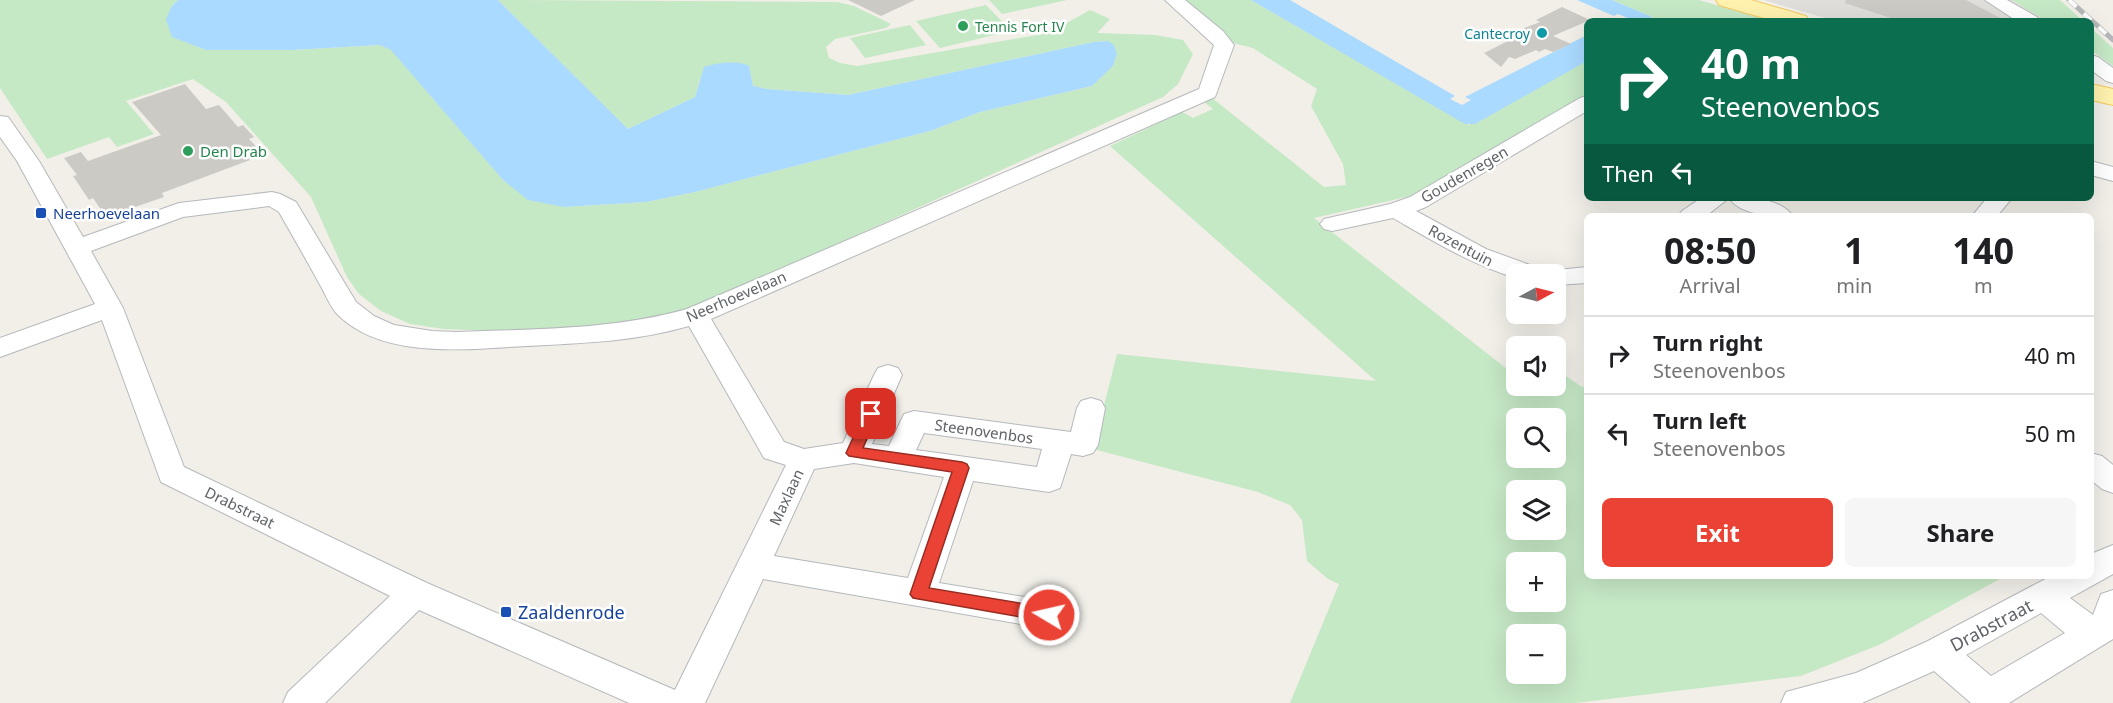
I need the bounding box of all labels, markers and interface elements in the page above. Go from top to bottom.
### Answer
place label: Tennis Fort IV [975,17,1065,36]
marker: Tennis Fort IV [956,19,970,33]
place label: Cantecroy [1464,24,1531,43]
marker: Cantecroy [1535,26,1549,40]
text: 40 m [1701,34,1801,91]
icon: right [1602,42,1680,120]
text: Steenovenbos [1701,88,1880,125]
place label: Den Drab [200,141,267,161]
street label: Goudenregen [1417,141,1511,207]
marker: Den Drab [181,144,195,158]
icon: left [1666,156,1699,189]
text: Then [1602,158,1654,188]
place label: Neerhoevelaan [53,203,160,223]
marker: Neerhoevelaan [34,206,48,220]
street label: Rozentuin [1425,220,1497,270]
text: 08:50 [1664,226,1756,275]
text: 1 [1844,226,1865,275]
text: 140 [1952,226,2014,275]
north arrow [1506,264,1566,324]
map controls [1506,264,1566,684]
street label: Neerhoevelaan [683,266,789,326]
text: Arrival [1680,272,1741,299]
text: min [1836,272,1872,299]
text: m [1974,272,1993,299]
text: Turn right [1653,327,1763,357]
button: sound [1506,336,1566,396]
icon: right [1602,339,1635,372]
text: 40 m [2025,340,2076,370]
text: Steenovenbos [1653,357,1786,384]
pin [845,388,896,439]
icon: arrive [854,397,887,430]
text: Turn left [1653,405,1747,435]
button: search [1506,408,1566,468]
street label: Steenovenbos [933,414,1035,448]
icon: left [1602,417,1635,450]
text: 50 m [2025,418,2076,448]
text: Steenovenbos [1653,435,1786,462]
street label: Maxlaan [764,466,808,528]
button: layers [1506,480,1566,540]
street label: Drabstraat [202,482,279,533]
button: Exit [1602,498,1833,567]
button: Share [1845,498,2076,567]
button: + [1506,552,1566,612]
position arrow [1017,583,1081,647]
street label: Drabstraat [1946,593,2037,657]
place label: Zaaldenrode [518,600,625,624]
marker: Zaaldenrode [499,605,513,619]
button: − [1506,624,1566,684]

